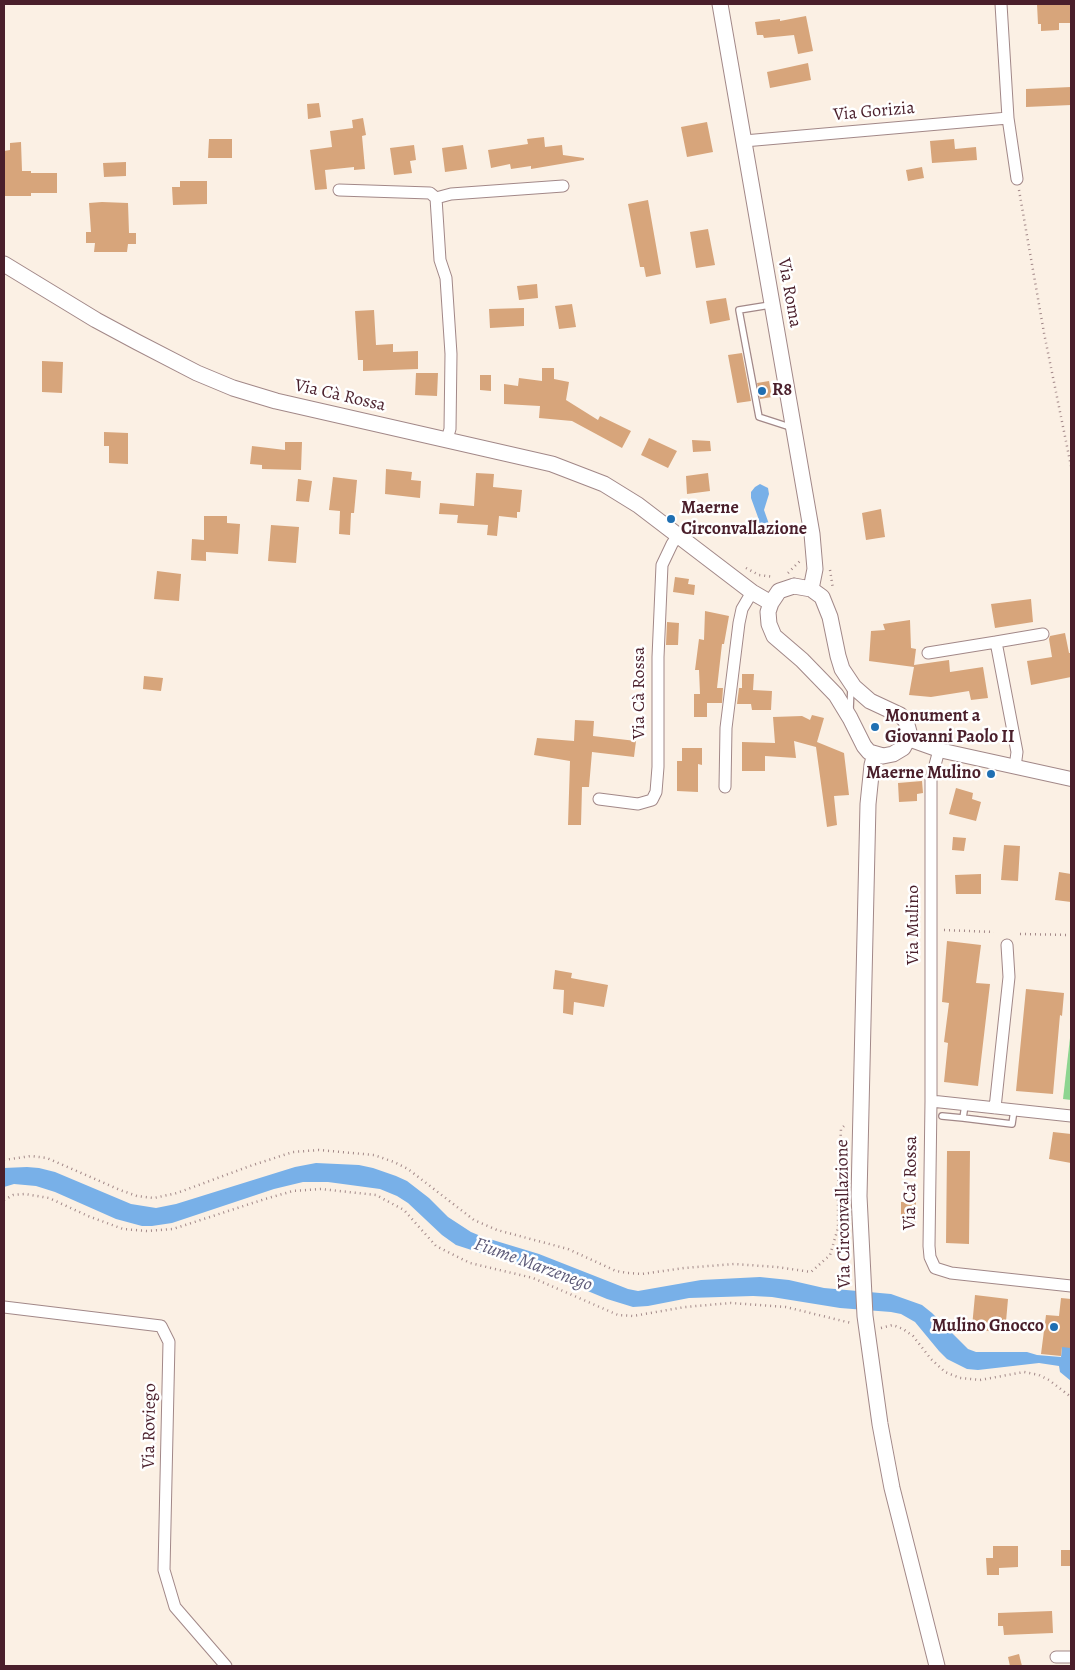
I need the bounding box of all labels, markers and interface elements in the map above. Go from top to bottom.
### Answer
street label: Via Gorizia [832,98,916,126]
street label: Via Roma [772,257,806,329]
street label: Via Cà Rossa [292,375,388,417]
place label: R8 [772,380,792,402]
marker: R8 [756,385,768,397]
place label: Maerne Circonvallazione [681,498,807,540]
marker: Maerne Circonvallazione [665,513,677,525]
street label: Via Cà Rossa [629,647,651,739]
place label: Monument a Giovanni Paolo II [885,706,1014,749]
marker: Monument a Giovanni Paolo II [869,721,881,733]
place label: Maerne Mulino [866,763,981,785]
marker: Maerne Mulino [985,768,997,780]
street label: Via Mulino [903,885,925,965]
street label: Via Ca' Rossa [899,1136,923,1230]
street label: Via Circonvallazione [832,1139,856,1289]
water label: Fiume Marzenego [471,1233,595,1297]
place label: Mulino Gnocco [932,1316,1044,1338]
marker: Mulino Gnocco [1048,1321,1060,1333]
street label: Via Roviego [138,1383,162,1469]

